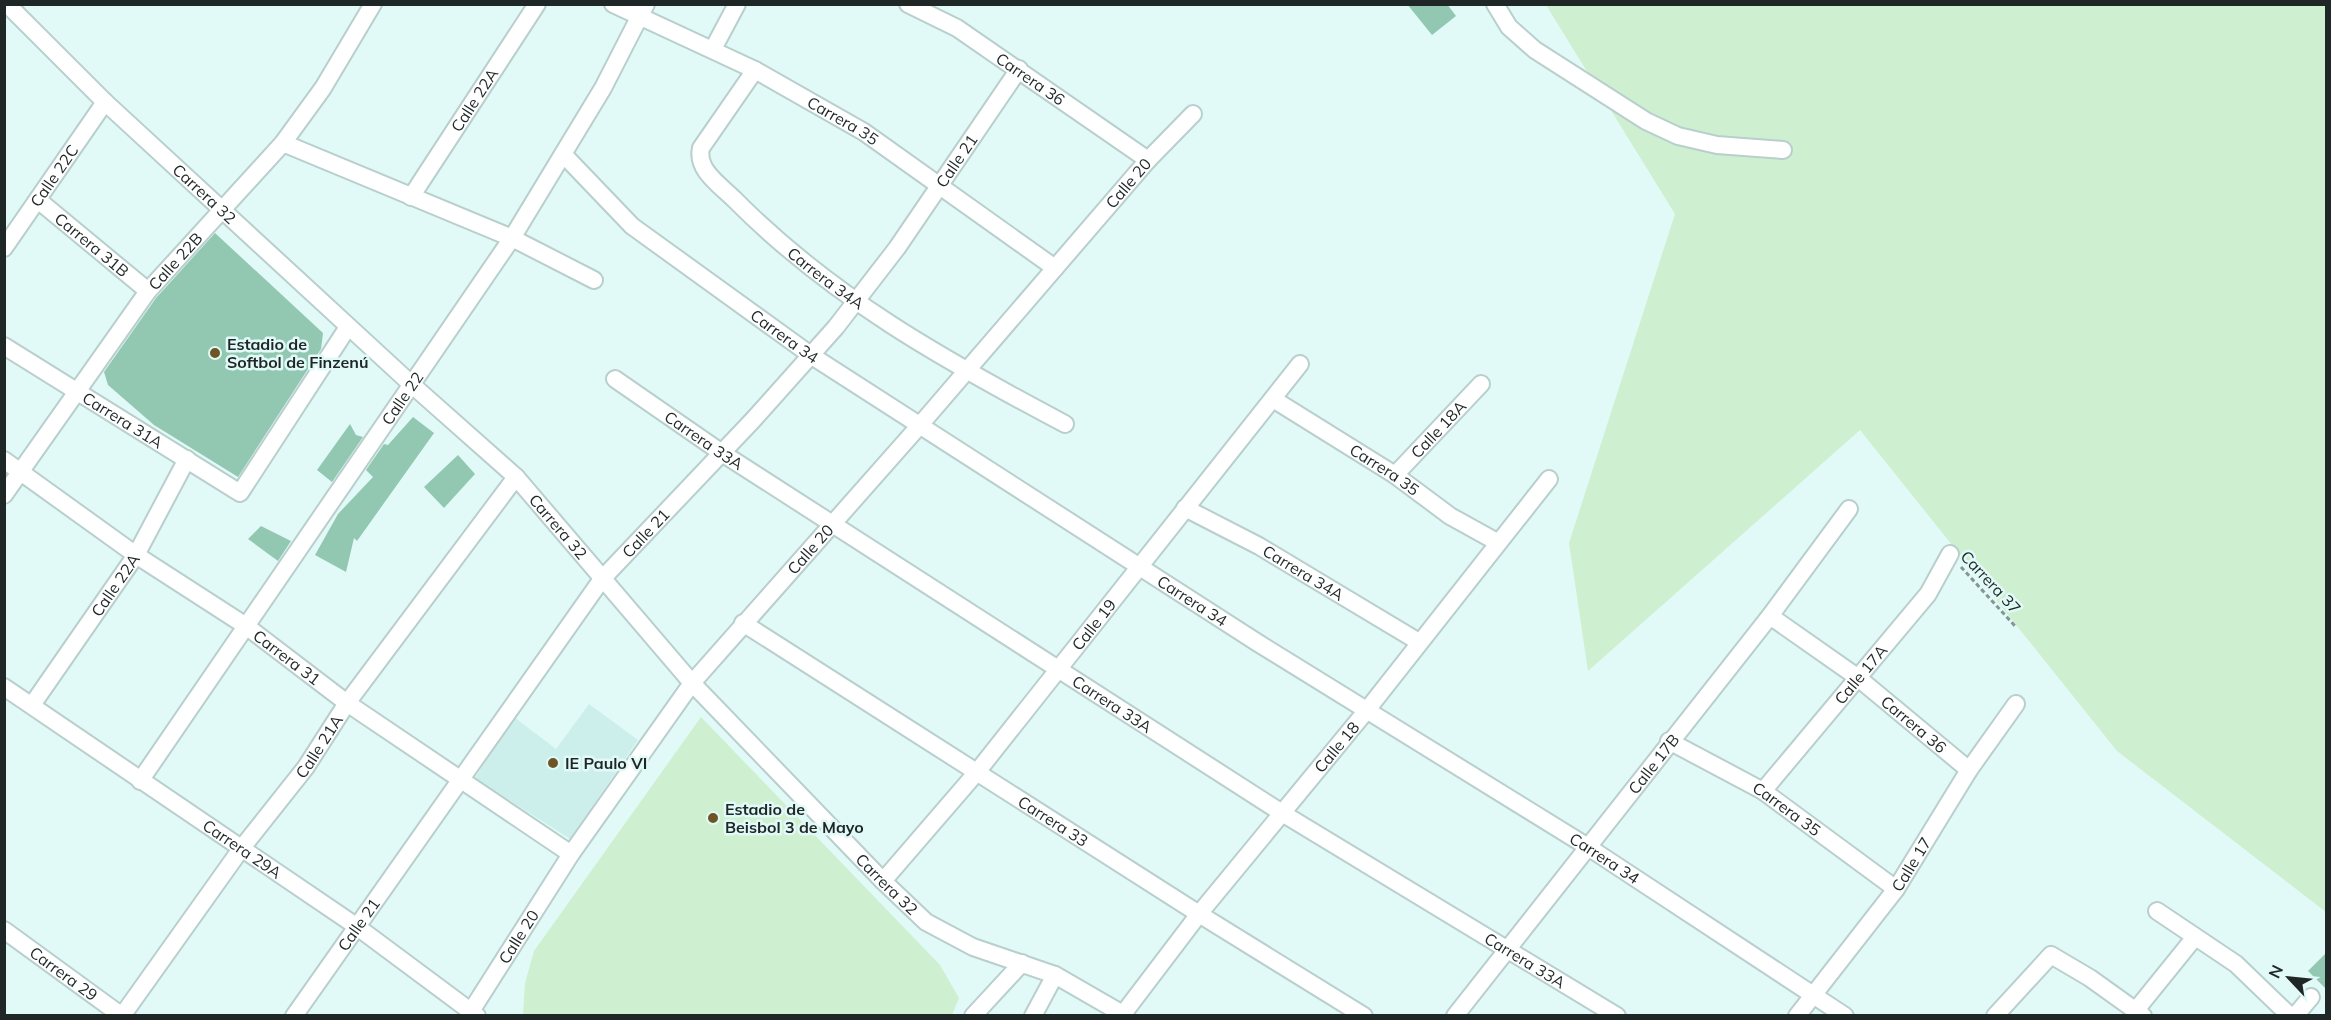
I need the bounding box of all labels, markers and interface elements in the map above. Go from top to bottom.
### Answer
street label: Carrera 36 [992,48,1069,110]
street label: Calle 22A [446,64,503,135]
street label: Carrera 35 [804,92,883,149]
street label: Calle 21 [931,130,982,191]
street label: Calle 22C [26,141,83,211]
street label: Calle 20 [1101,154,1155,212]
street label: Carrera 32 [169,160,241,228]
street label: Carrera 31B [51,208,133,281]
street label: Calle 22B [144,228,206,294]
street label: Carrera 34A [783,243,868,314]
street label: Carrera 34 [747,305,823,368]
place label: Estadio de Softbol de Finzenú [227,334,368,372]
marker: Estadio de Softbol de Finzenú [208,346,222,360]
street label: Calle 22 [377,368,427,429]
street label: Carrera 31A [79,387,167,453]
street label: Calle 18A [1406,396,1470,462]
street label: Carrera 33A [661,406,747,474]
street label: Carrera 35 [1346,439,1423,500]
street label: Carrera 32 [525,490,592,563]
street label: Calle 21 [618,504,674,562]
street label: Calle 20 [783,520,838,578]
street label: Carrera 34A [1259,541,1348,605]
street label: Carrera 37 [1957,546,2025,618]
street label: Calle 22A [87,550,144,620]
street label: Carrera 34 [1154,571,1231,631]
street label: Calle 19 [1067,595,1120,654]
street label: Carrera 31 [249,625,325,689]
street label: Calle 17A [1830,640,1891,708]
street label: Carrera 33A [1069,671,1156,737]
street label: Carrera 36 [1877,691,1951,757]
street label: Calle 21A [291,711,347,782]
street label: Calle 18 [1310,717,1363,776]
street label: Calle 17B [1624,730,1683,798]
place label: IE Paulo VI [565,753,647,773]
marker: IE Paulo VI [546,756,560,770]
street label: Carrera 35 [1749,777,1825,840]
street label: Carrera 33 [1014,791,1092,851]
place label: Estadio de Beisbol 3 de Mayo [725,799,864,837]
marker: Estadio de Beisbol 3 de Mayo [706,811,720,825]
street label: Carrera 29A [199,815,286,883]
street label: Carrera 34 [1566,828,1644,888]
street label: Calle 17 [1887,833,1935,895]
street label: Carrera 32 [852,849,922,919]
street label: Calle 21 [333,894,384,955]
street label: Calle 20 [494,906,543,967]
street label: Carrera 33A [1481,928,1569,993]
street label: Carrera 29 [26,942,102,1005]
north arrow [2259,948,2319,1008]
text: N [2264,962,2287,981]

